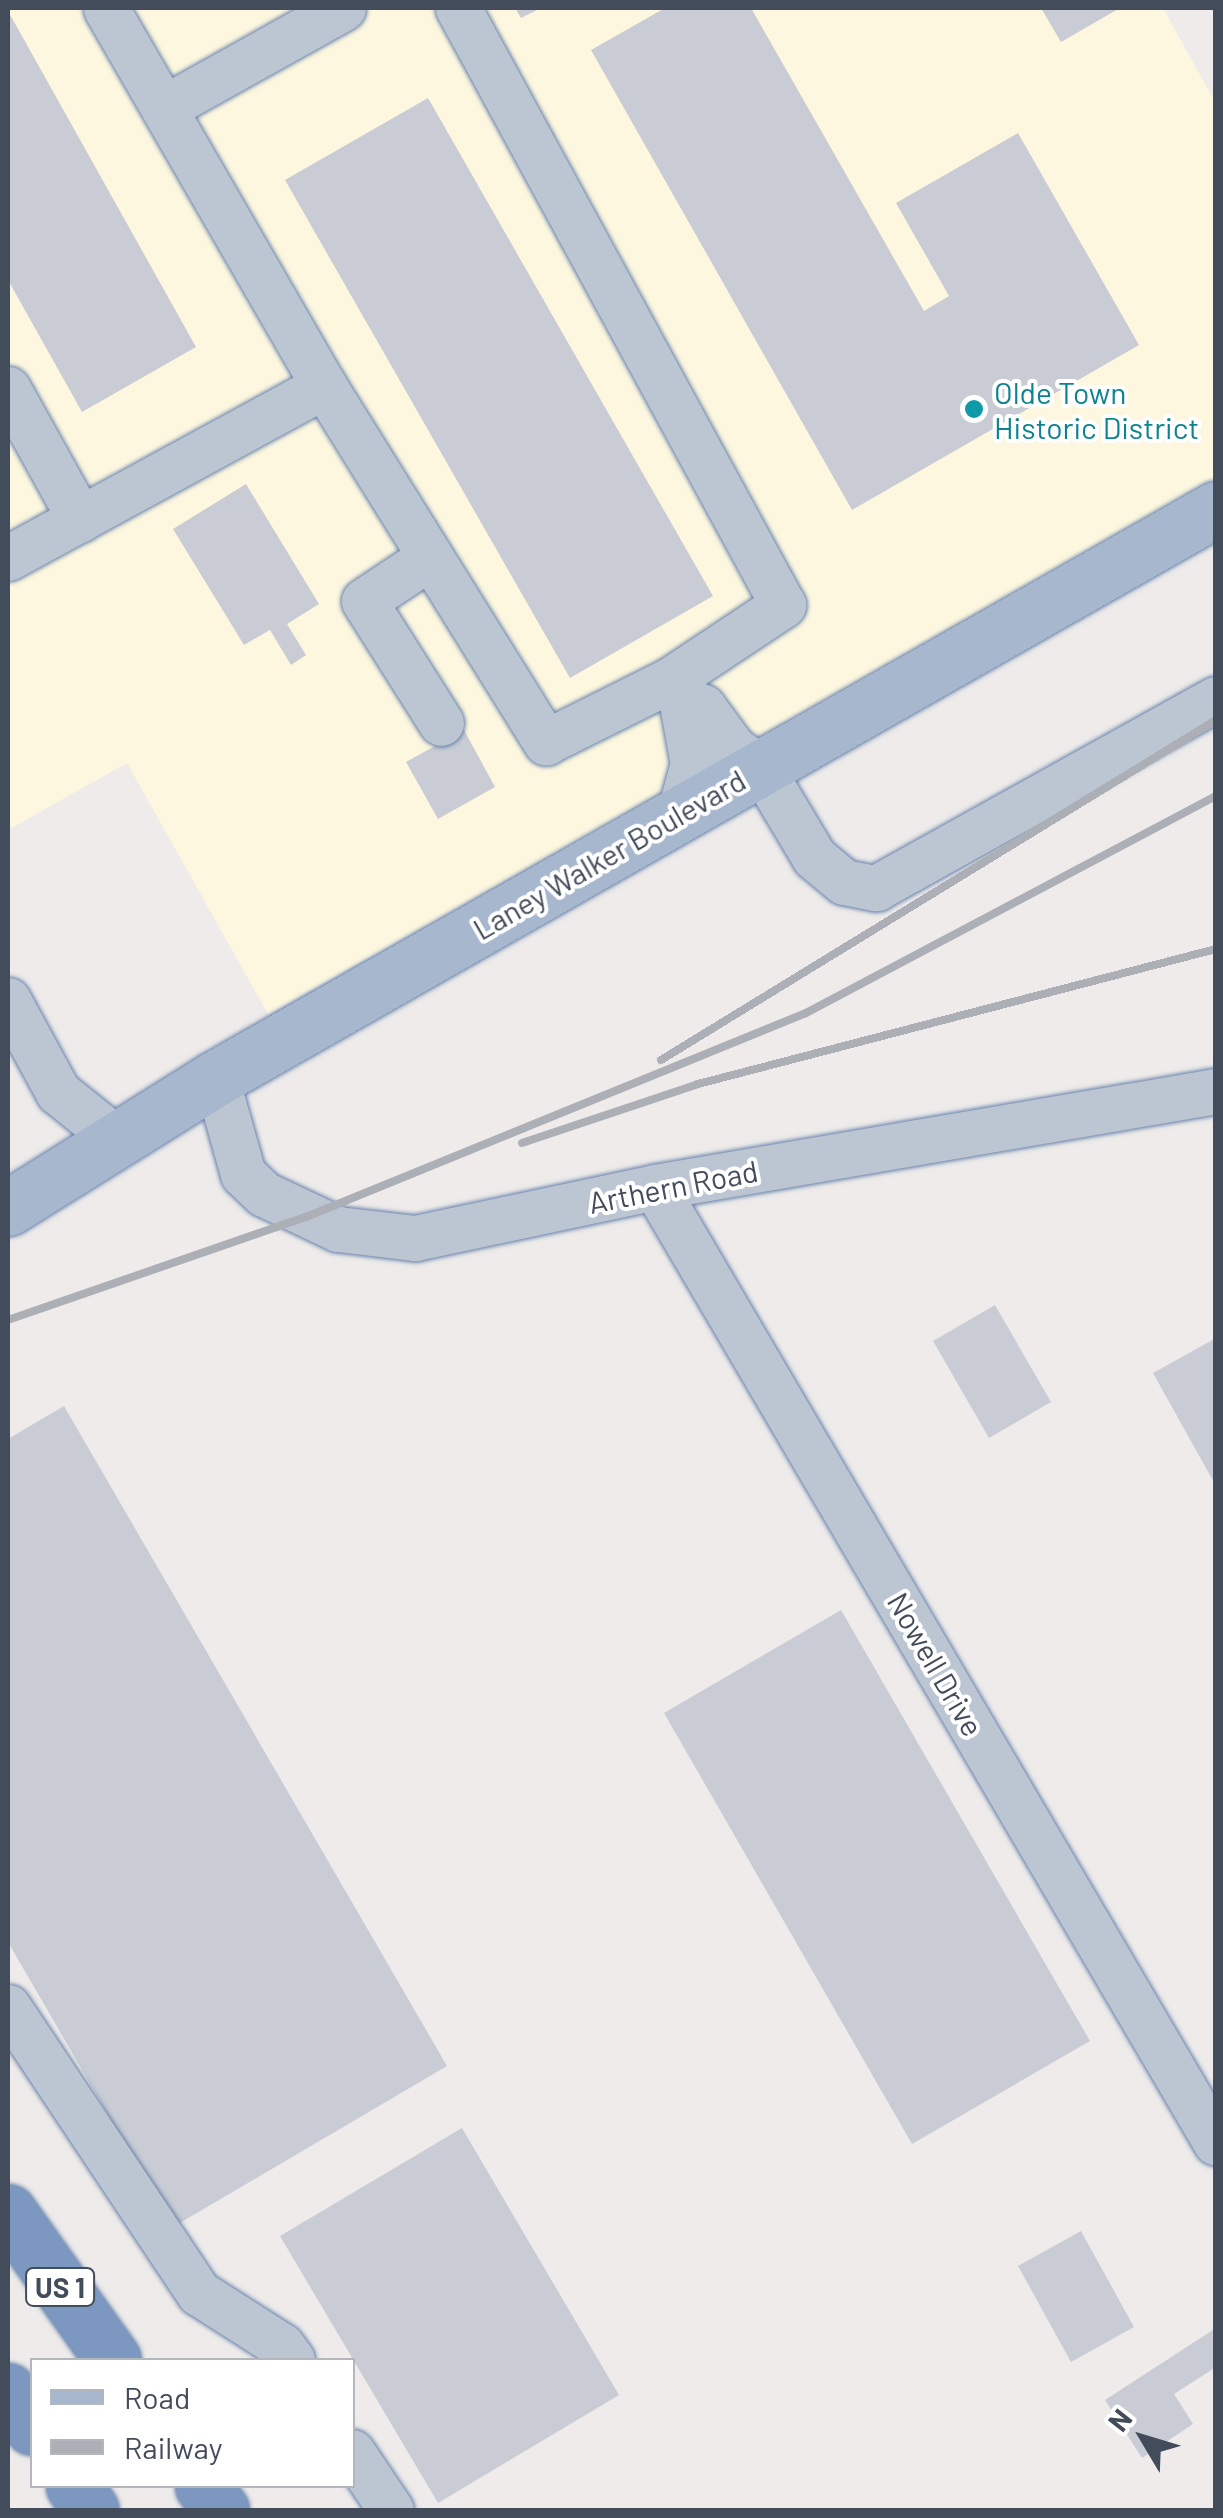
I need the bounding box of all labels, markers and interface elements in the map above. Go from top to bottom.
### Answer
place label: Olde Town Historic District [994,374,1199,444]
marker: Olde Town Historic District [963,398,985,420]
street label: Laney Walker Boulevard [466,761,752,947]
street label: Arthern Road [585,1152,761,1220]
street label: Nowell Drive [880,1586,992,1742]
road number: US 1 [25,2264,95,2310]
legend [30,2358,355,2488]
text: Road [124,2379,190,2415]
north arrow [1093,2388,1193,2488]
text: N [1100,2402,1138,2437]
text: Railway [124,2429,223,2465]

